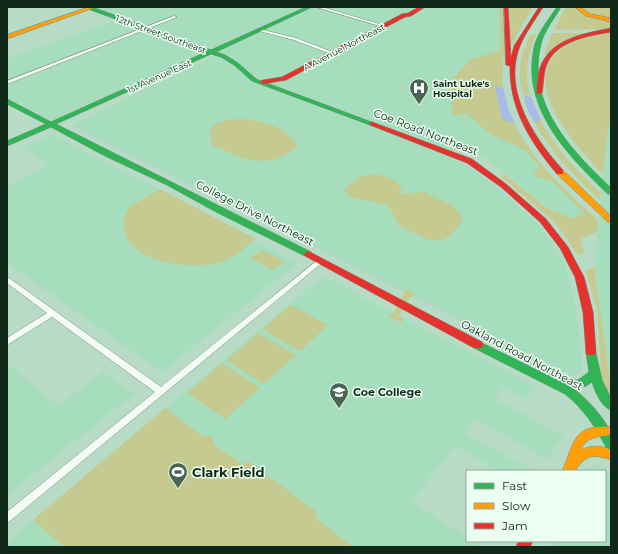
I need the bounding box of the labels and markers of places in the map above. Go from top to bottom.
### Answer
hospital icon: Saint Luke's Hospital [408,77,430,105]
place label: Saint Luke's Hospital [433,78,490,99]
school or university icon: Coe College [328,381,350,409]
place label: Coe College [353,385,421,399]
sports icon: Clark Field [167,461,189,489]
place label: Clark Field [192,464,264,480]

